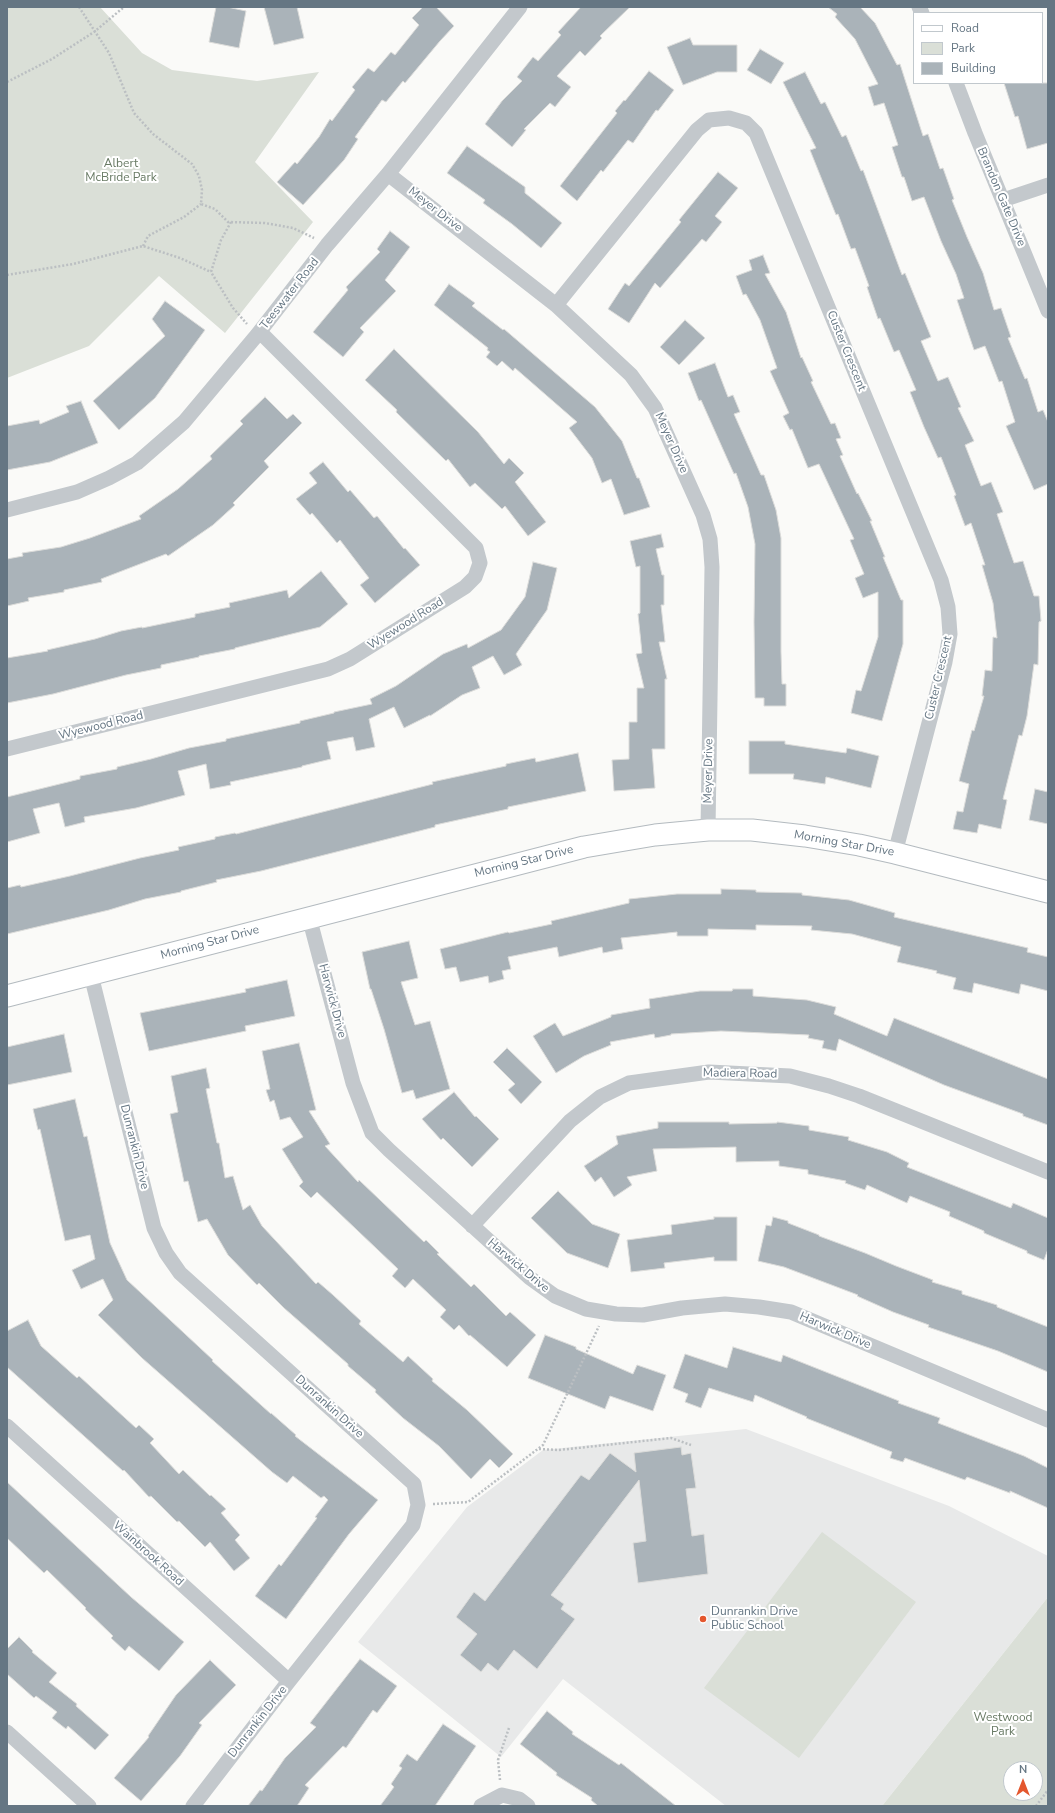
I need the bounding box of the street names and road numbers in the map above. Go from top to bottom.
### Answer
street label: Brandon Gate Drive [974,145,1028,249]
street label: Meyer Drive [405,184,465,236]
street label: Teeswater Road [258,255,322,333]
street label: Custer Crescent [823,309,869,393]
street label: Meyer Drive [651,410,691,476]
street label: Wyewood Road [365,595,447,653]
street label: Custer Crescent [922,635,956,721]
street label: Wyewood Road [57,709,145,743]
street label: Meyer Drive [701,738,717,804]
street label: Morning Star Drive [793,828,895,860]
street label: Morning Star Drive [473,843,575,881]
street label: Morning Star Drive [159,923,261,963]
street label: Harwick Drive [315,962,349,1040]
street label: Madiera Road [703,1066,777,1082]
street label: Dunrankin Drive [116,1103,152,1191]
street label: Harwick Drive [484,1236,552,1296]
street label: Harwick Drive [797,1310,873,1352]
street label: Dunrankin Drive [292,1373,366,1441]
street label: Wainbrook Road [110,1519,186,1589]
street label: Dunrankin Drive [226,1683,290,1761]

